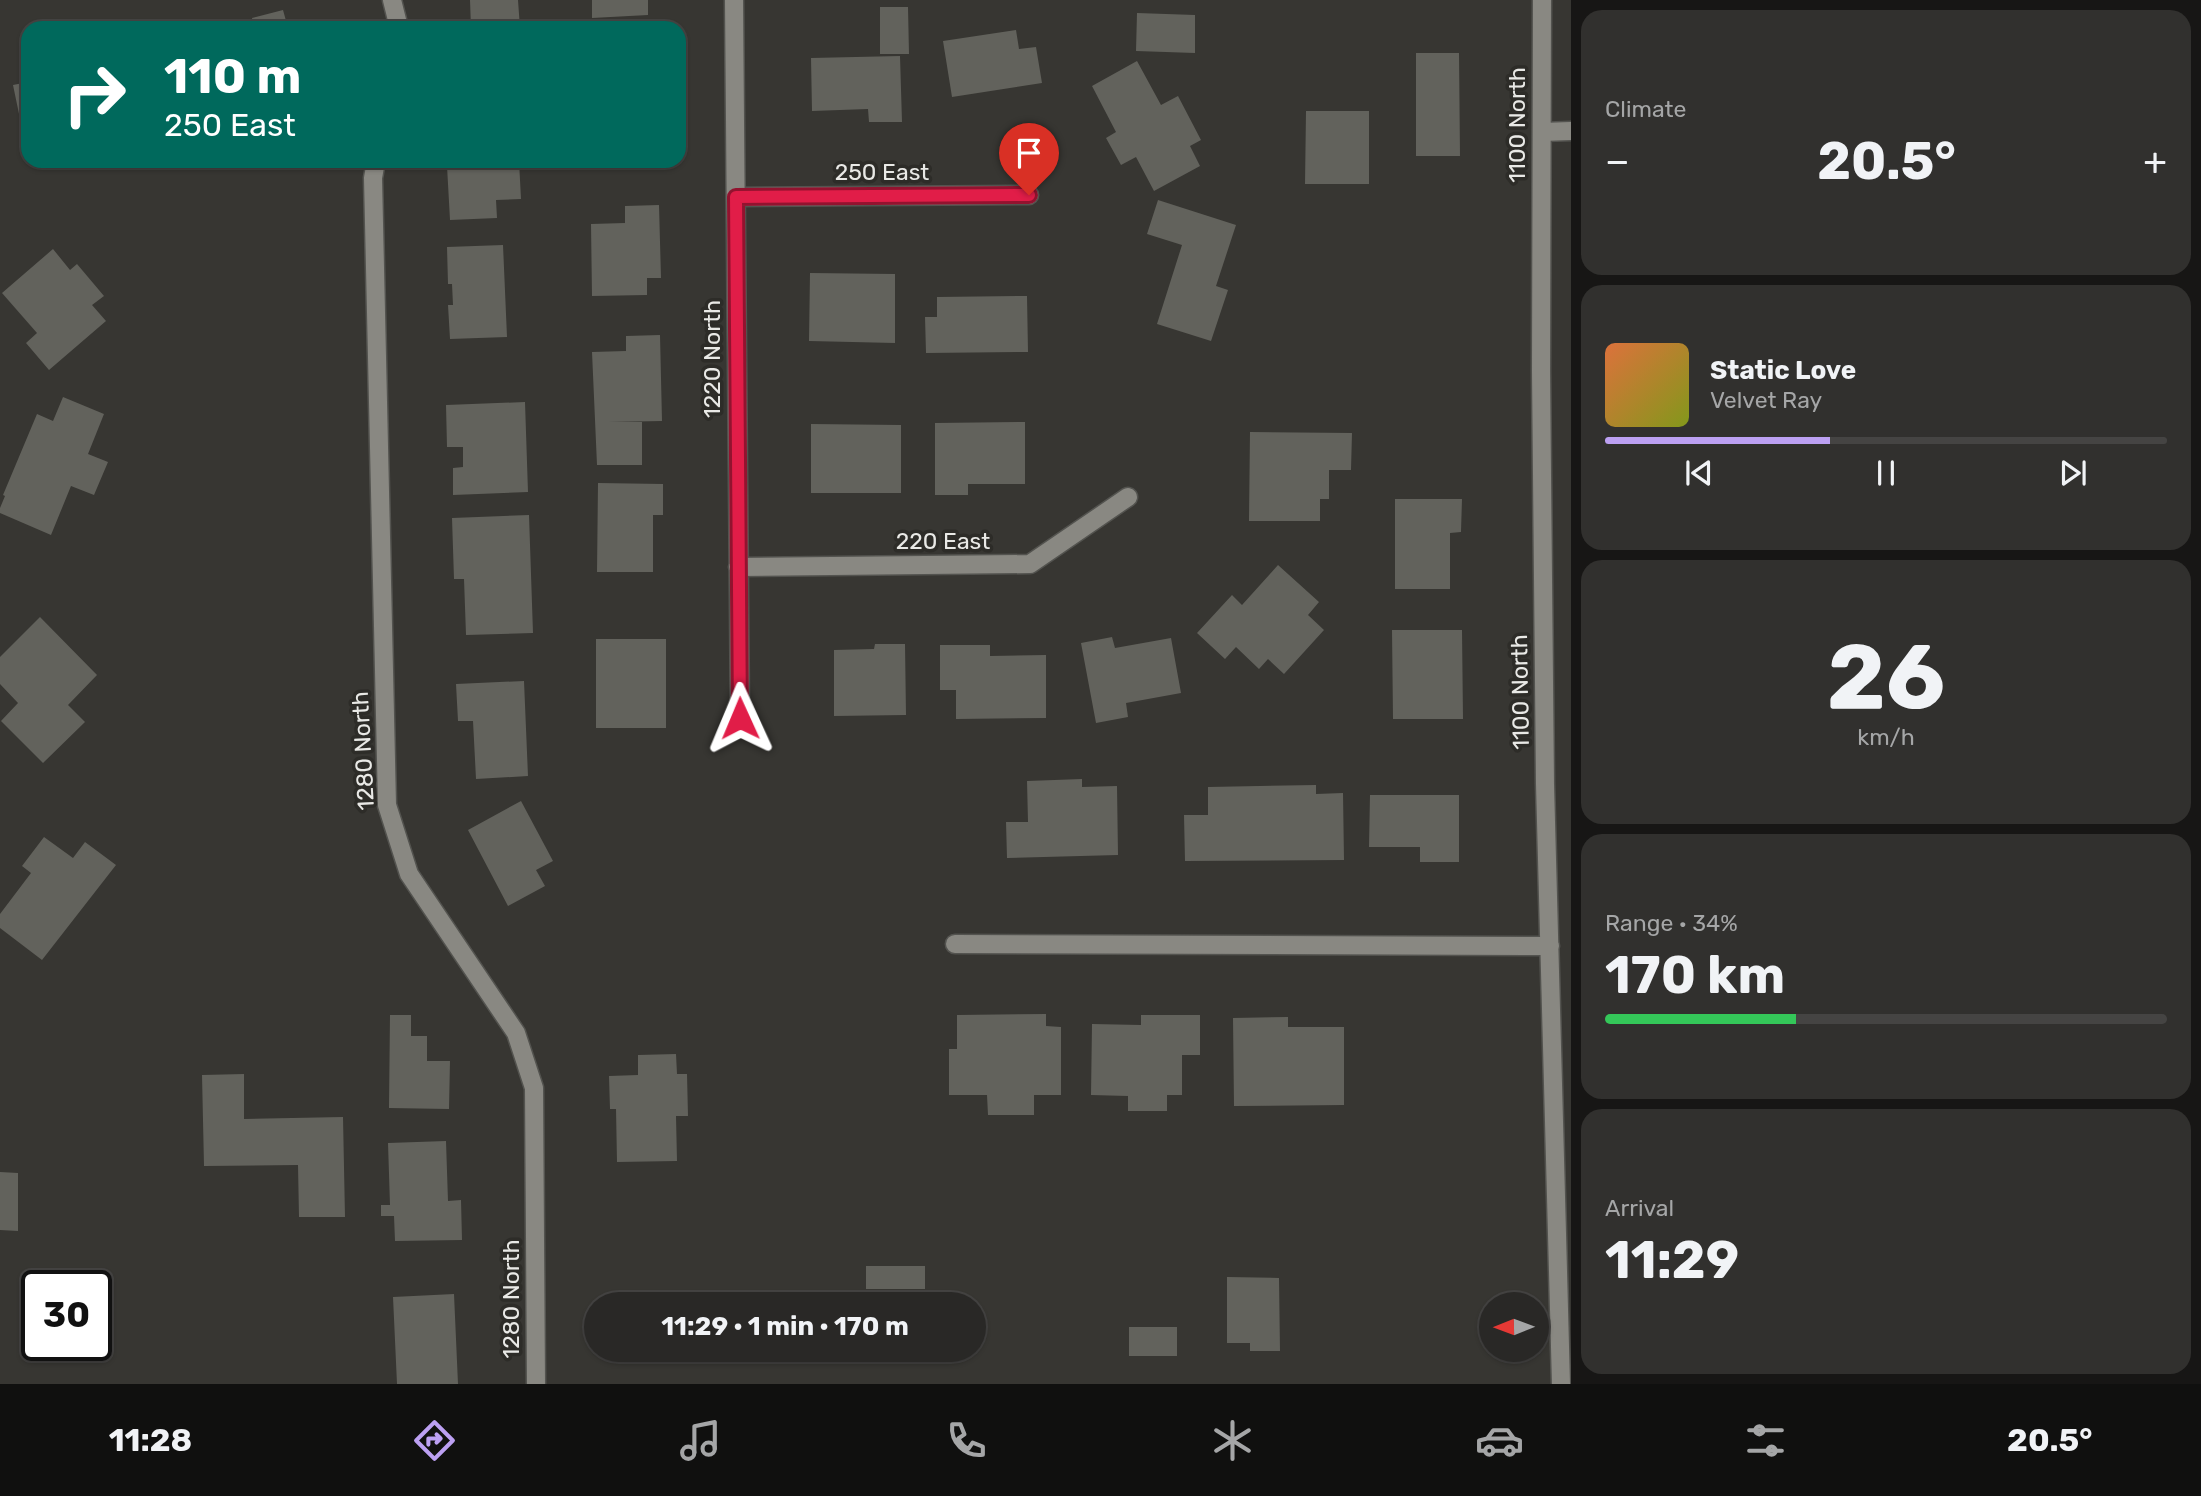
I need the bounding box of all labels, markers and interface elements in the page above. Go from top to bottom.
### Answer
text: 110 m [164,47,301,105]
icon: right [49,49,140,140]
street label: 1100 North [1503,67,1531,183]
text: Climate [1605,95,1686,123]
text: 250 East [164,106,296,144]
pin [999,123,1059,195]
text: 20.5° [1817,130,1956,192]
icon: arrive [1010,134,1048,172]
text: − [1605,138,1630,184]
text: + [2143,138,2167,184]
street label: 250 East [835,158,929,186]
street label: 1220 North [698,300,726,418]
text: Static Love [1710,355,1856,386]
text: Velvet Ray [1710,386,1822,414]
icon: previous [1680,454,1718,492]
icon: pause [1867,454,1905,492]
icon: next [2054,454,2092,492]
street label: 220 East [896,527,990,555]
text: 26 [1827,623,1945,731]
street label: 1100 North [1505,634,1535,750]
position arrow [703,681,777,755]
street label: 1280 North [346,691,380,811]
text: km/h [1857,723,1915,751]
text: Range · 34% [1605,909,1738,937]
text: 170 km [1605,944,1785,1006]
text: Arrival [1605,1194,1674,1222]
text: 11:29 [1605,1229,1739,1291]
street label: 1280 North [497,1239,525,1359]
speed limit sign: 30 [21,1270,112,1361]
north arrow [1479,1292,1549,1362]
map controls [1479,1292,1549,1362]
text: 11:29 · 1 min · 170 m [661,1311,909,1342]
icon: directions [410,1416,459,1465]
icon: music [676,1416,725,1465]
icon: phone [942,1416,991,1465]
icon: climate [1208,1416,1257,1465]
icon: car [1475,1416,1524,1465]
icon: filters [1741,1416,1790,1465]
text: 11:28 [109,1421,192,1459]
text: 20.5° [2007,1421,2092,1459]

